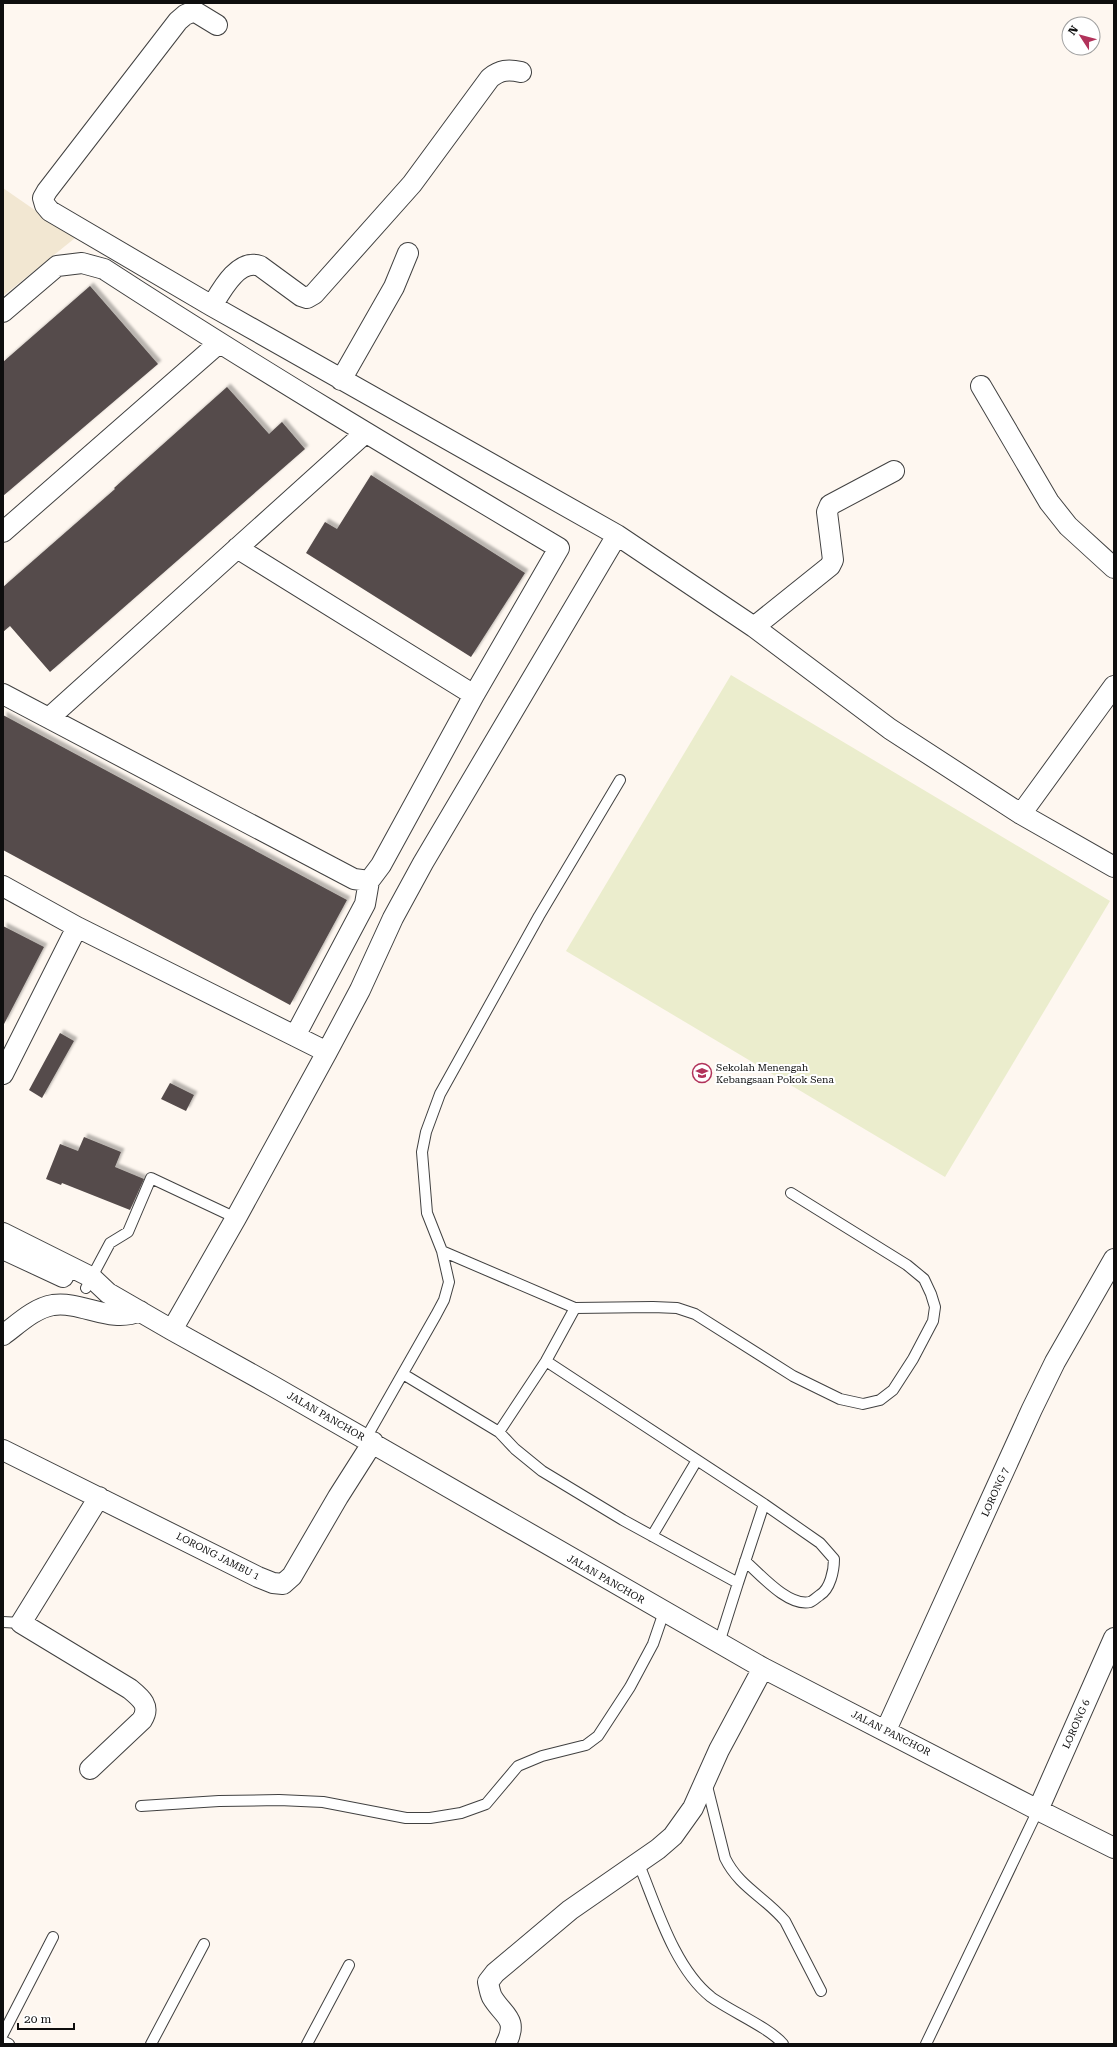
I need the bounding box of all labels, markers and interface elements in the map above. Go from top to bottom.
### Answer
north arrow [1061,16,1101,56]
text: N [1066,23,1081,38]
school or university icon: Sekolah Menengah Kebangsaan Pokok Sena [691,1062,713,1084]
place label: Sekolah Menengah Kebangsaan Pokok Sena [716,1062,834,1085]
street label: JALAN PANCHOR [285,1389,367,1443]
street label: LORONG 7 [979,1465,1011,1518]
street label: LORONG JAMBU 1 [175,1530,262,1582]
street label: JALAN PANCHOR [565,1552,647,1606]
street label: LORONG 6 [1060,1697,1092,1750]
street label: JALAN PANCHOR [850,1708,933,1758]
scale bar [18,2005,74,2031]
text: 20 m [24,2012,51,2026]

